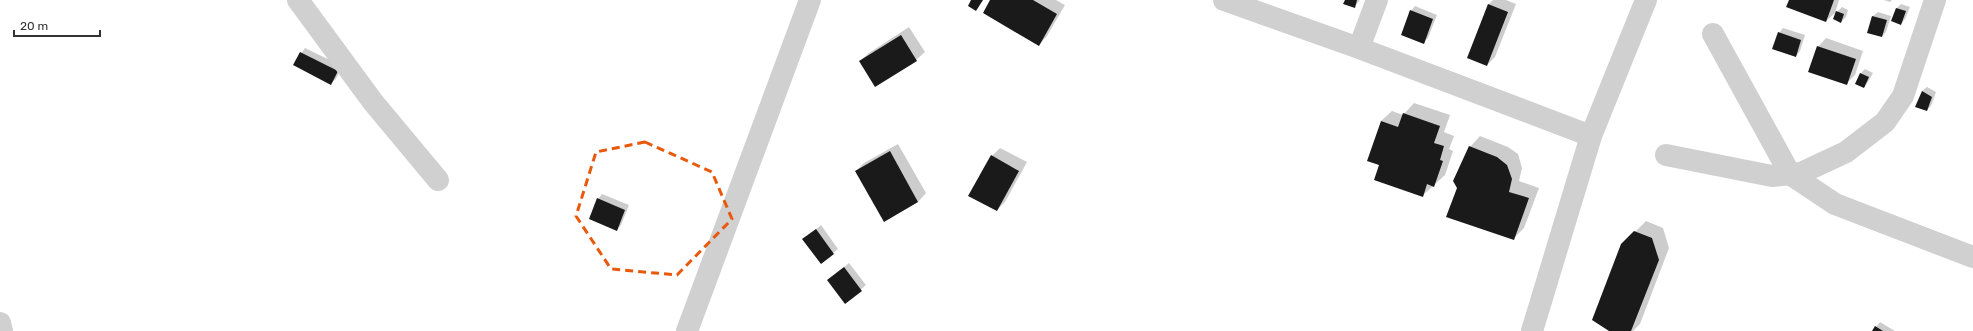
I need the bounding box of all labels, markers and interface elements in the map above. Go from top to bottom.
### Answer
scale bar [14,12,100,38]
text: 20 m [20,19,48,33]

